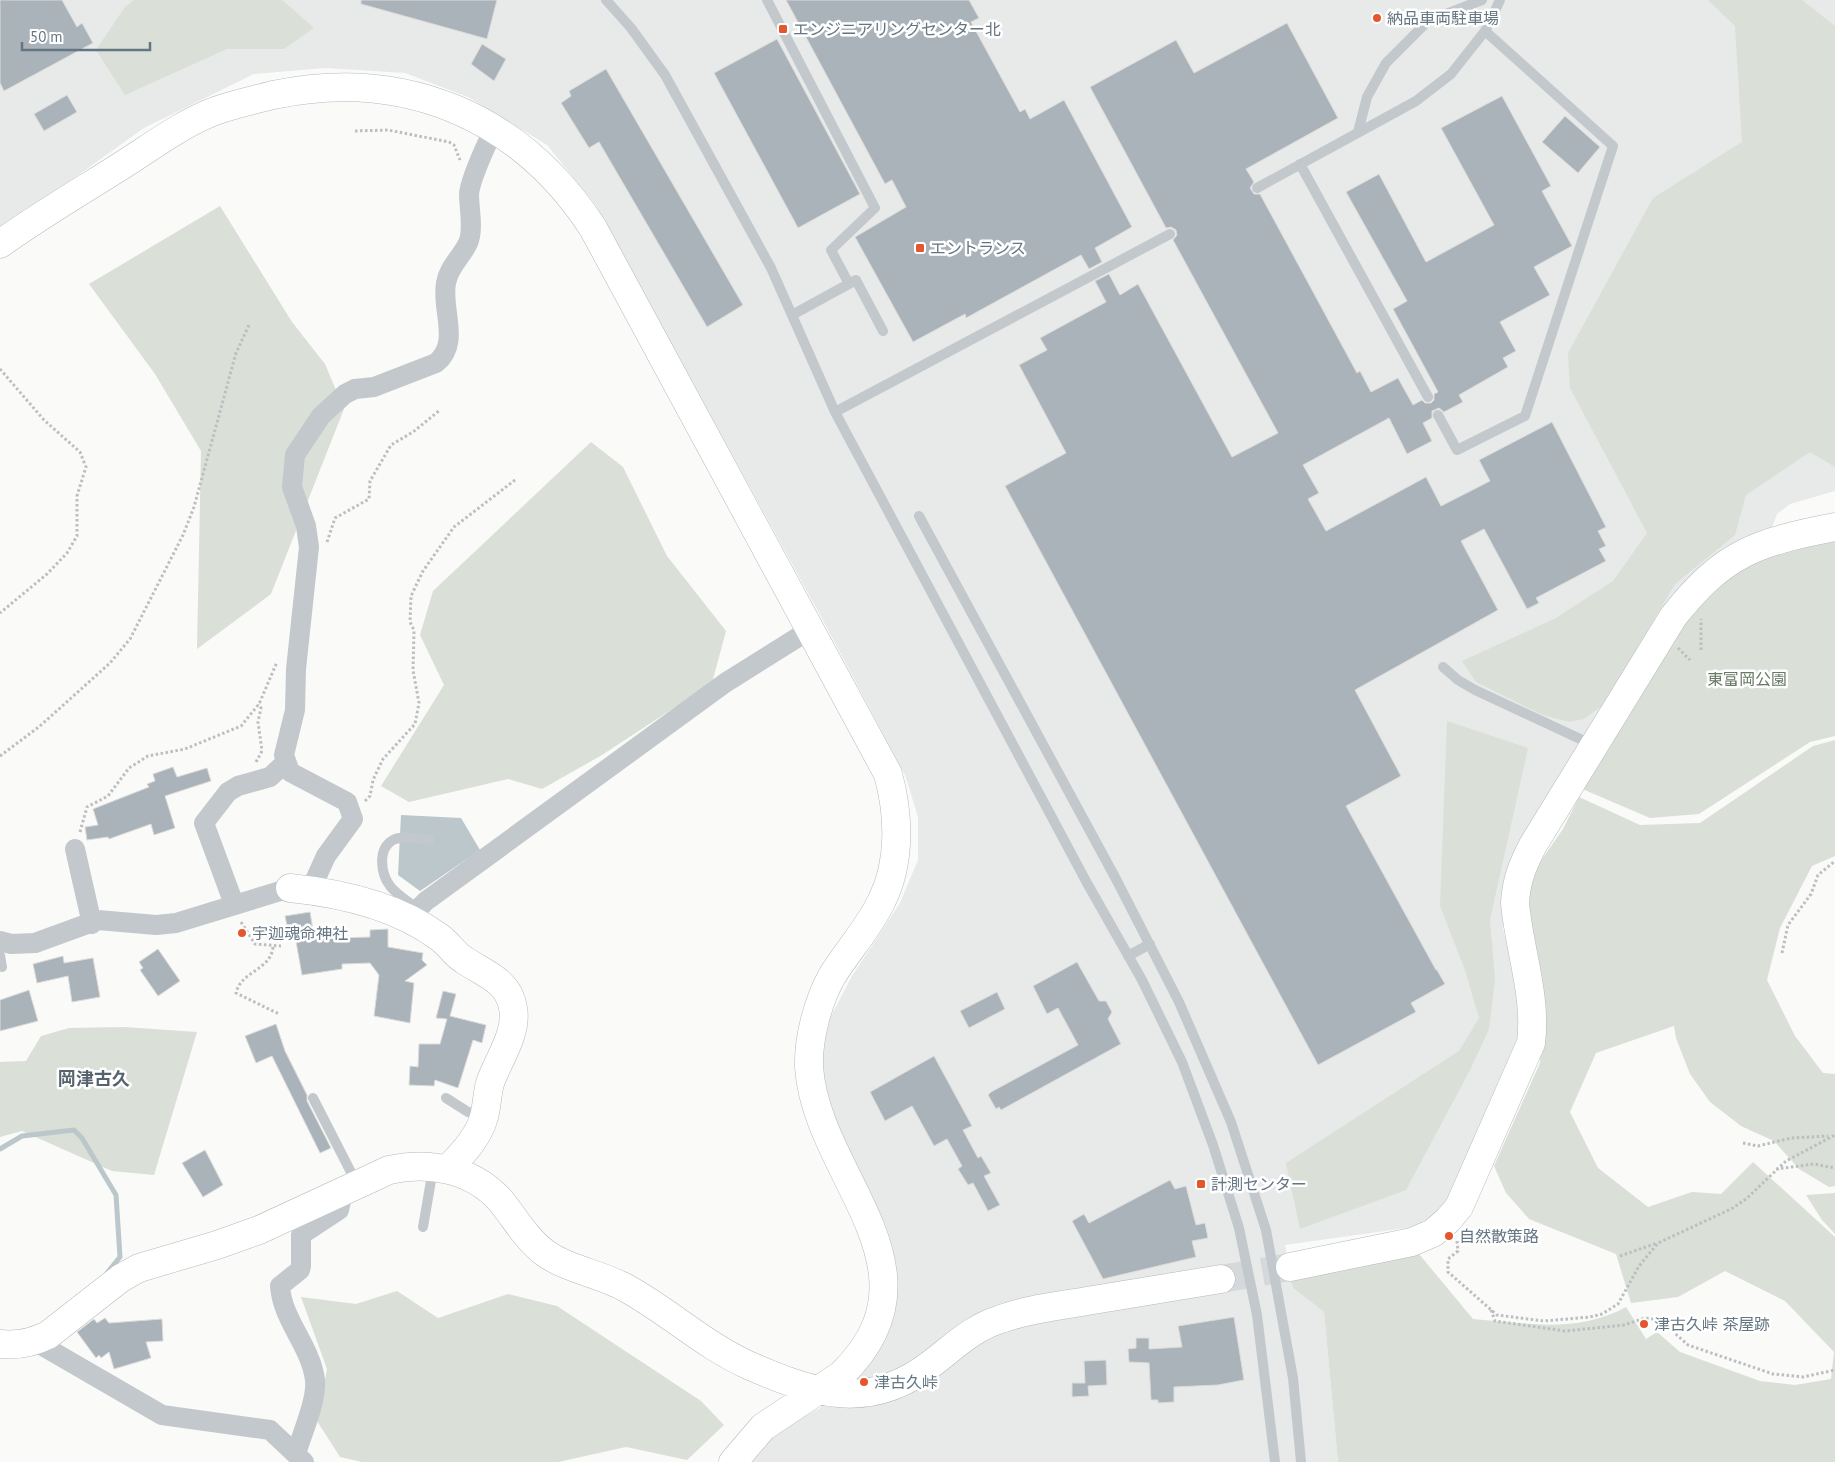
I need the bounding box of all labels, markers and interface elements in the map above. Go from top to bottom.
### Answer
place label: 納品車両駐車場 [1387,8,1499,28]
marker: 納品車両駐車場 [1371,12,1383,24]
place label: エンジニアリングセンター北 [793,19,1001,39]
scale bar [22,20,150,52]
marker: エンジニアリングセンター北 [777,23,789,35]
text: 50 m [30,27,63,46]
place label: エントランス [930,238,1026,258]
marker: エントランス [914,242,926,254]
park label: 東富岡公園 [1707,669,1787,689]
place label: 宇迦魂命神社 [252,923,348,943]
marker: 宇迦魂命神社 [236,927,248,939]
district label: 岡津古久 [58,1067,130,1090]
place label: 計測センター [1211,1174,1307,1194]
marker: 計測センター [1195,1178,1207,1190]
place label: 自然散策路 [1459,1226,1539,1246]
marker: 自然散策路 [1443,1230,1455,1242]
place label: 津古久峠 茶屋跡 [1654,1314,1770,1334]
marker: 津古久峠 茶屋跡 [1638,1318,1650,1330]
place label: 津古久峠 [874,1372,938,1392]
marker: 津古久峠 [858,1376,870,1388]

